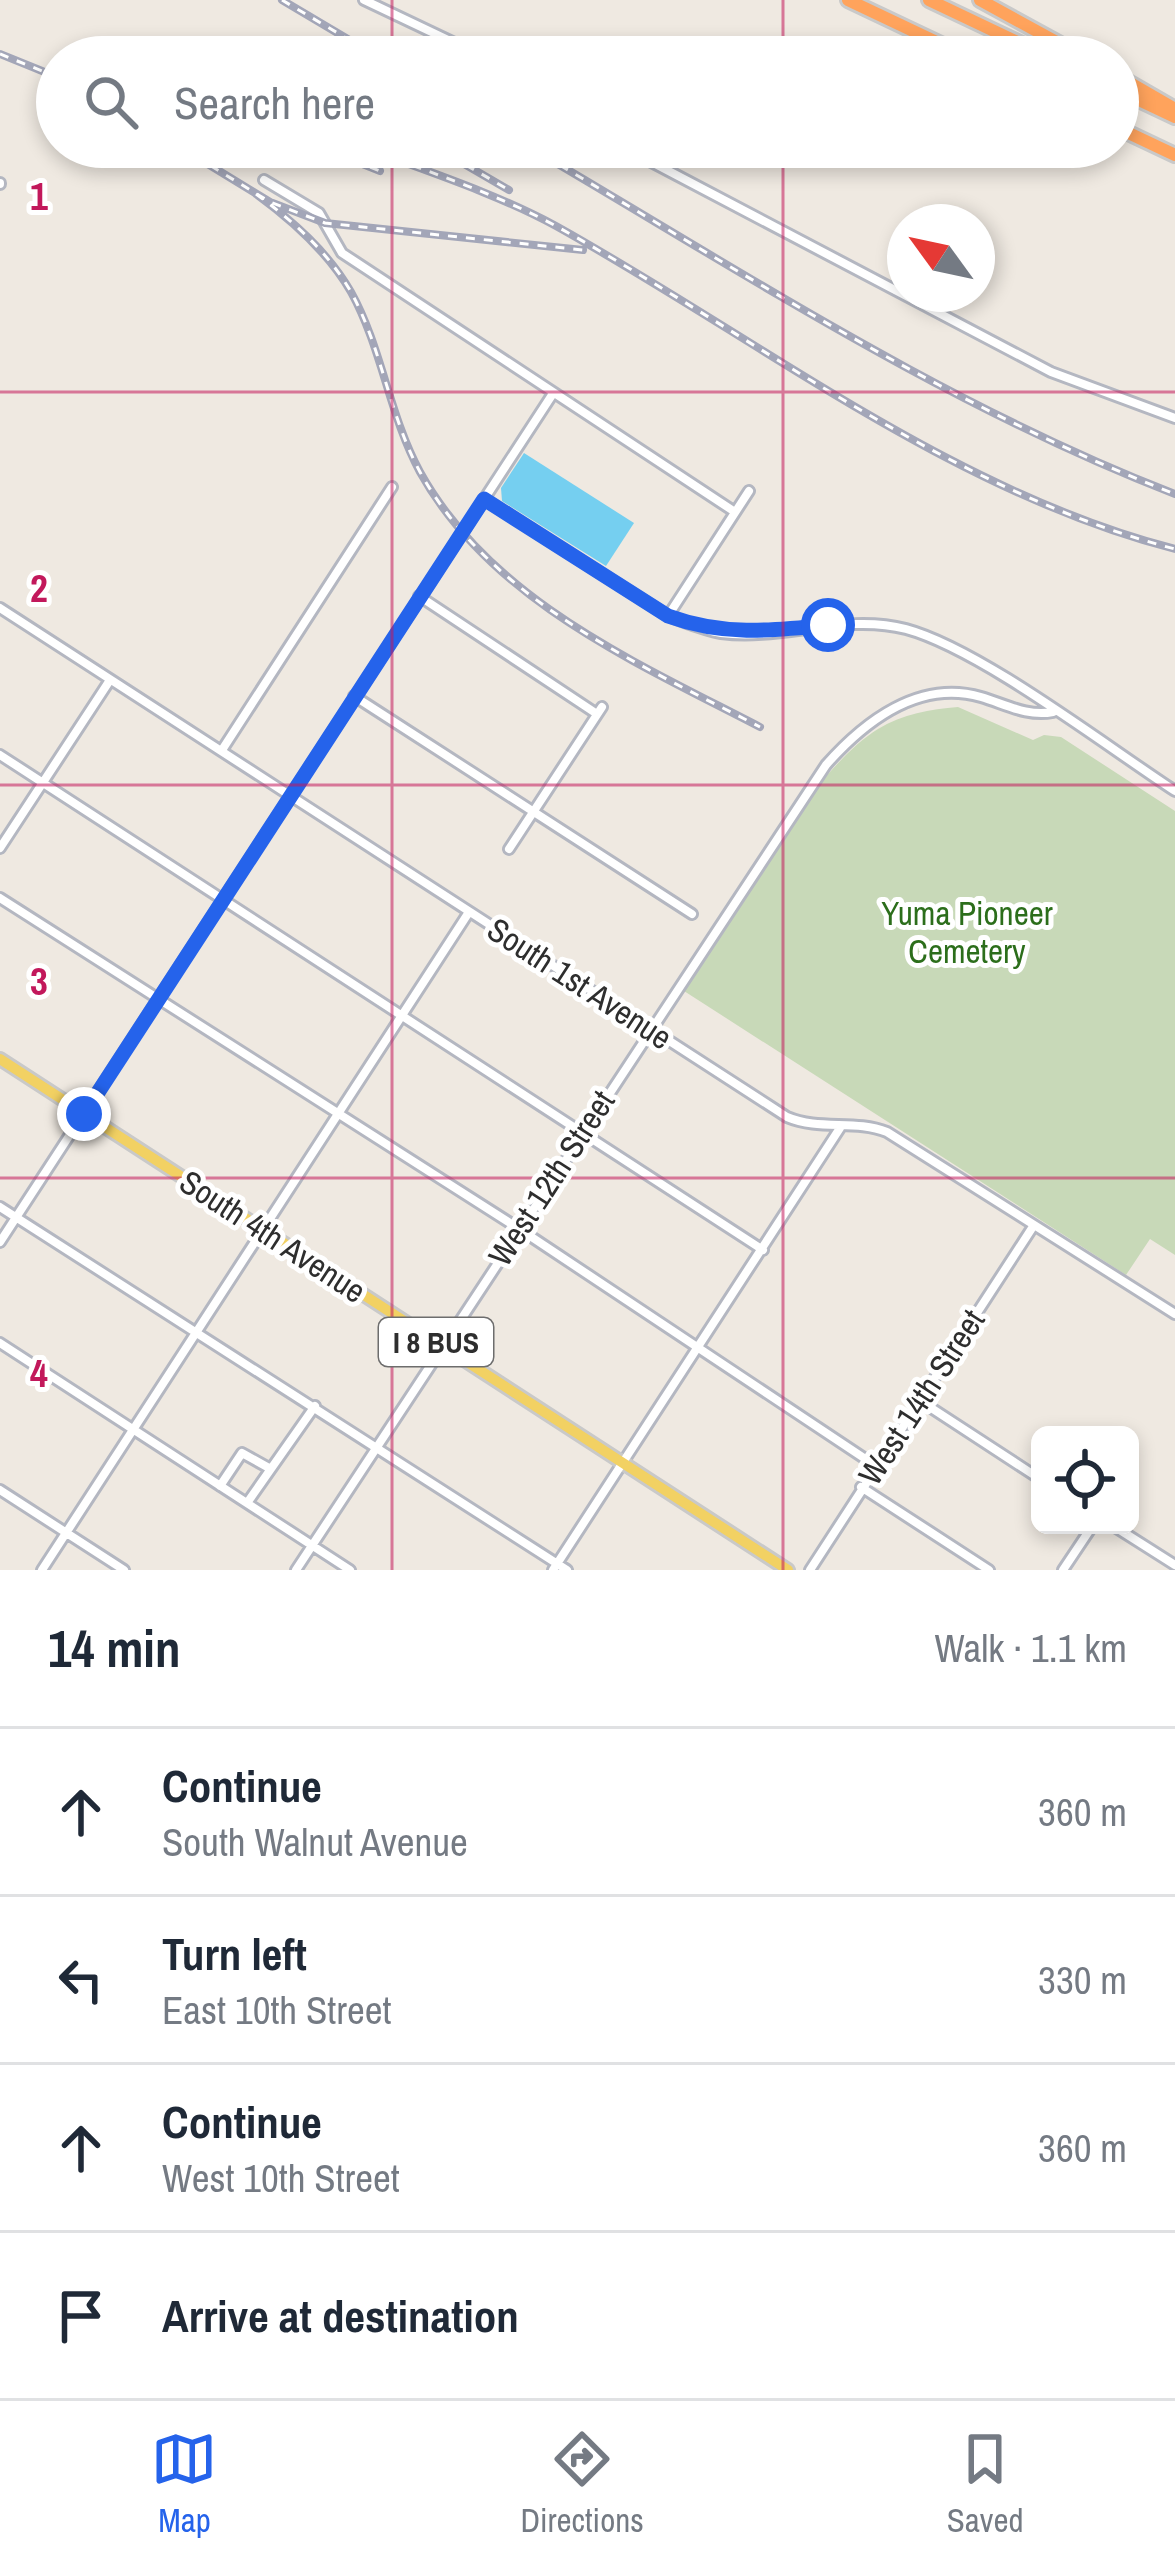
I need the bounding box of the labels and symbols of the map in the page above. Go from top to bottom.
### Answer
text: 1 [30,170,48,222]
north arrow [887,204,995,312]
text: 2 [30,562,48,614]
route start [801,598,855,652]
park label: Yuma Pioneer Cemetery [881,891,1053,973]
street label: South 1st Avenue [479,907,681,1059]
text: 3 [30,955,48,1007]
street label: West 12th Street [478,1082,624,1274]
route end [57,1087,111,1141]
street label: South 4th Avenue [172,1159,374,1313]
street label: West 14th Street [848,1301,994,1493]
road number: I 8 BUS [379,1318,493,1366]
text: 4 [30,1347,48,1399]

